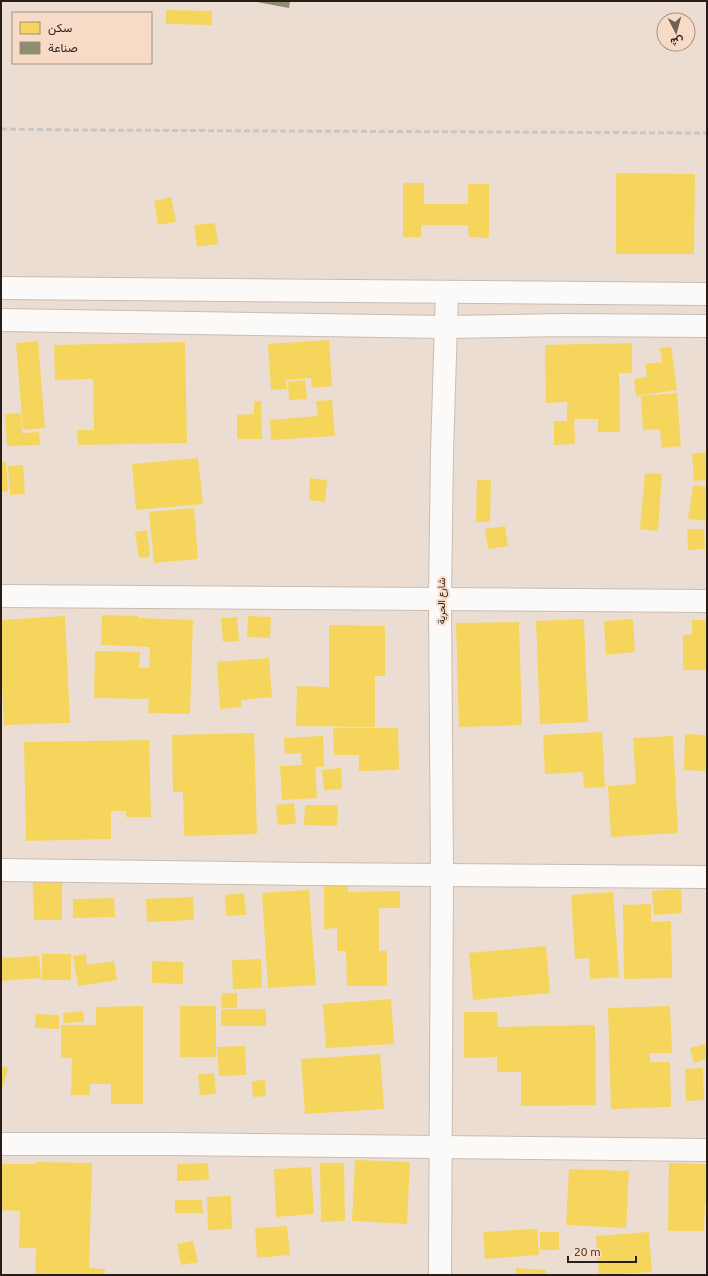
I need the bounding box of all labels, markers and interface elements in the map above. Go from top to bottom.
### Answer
legend [12,12,152,64]
north arrow [656,12,696,52]
text: سكن [48,21,72,36]
text: ش [670,34,684,49]
text: صناعة [48,41,78,54]
street label: شارع الحرية [436,578,448,624]
scale bar [568,1238,636,1264]
text: 20 m [574,1245,601,1258]

